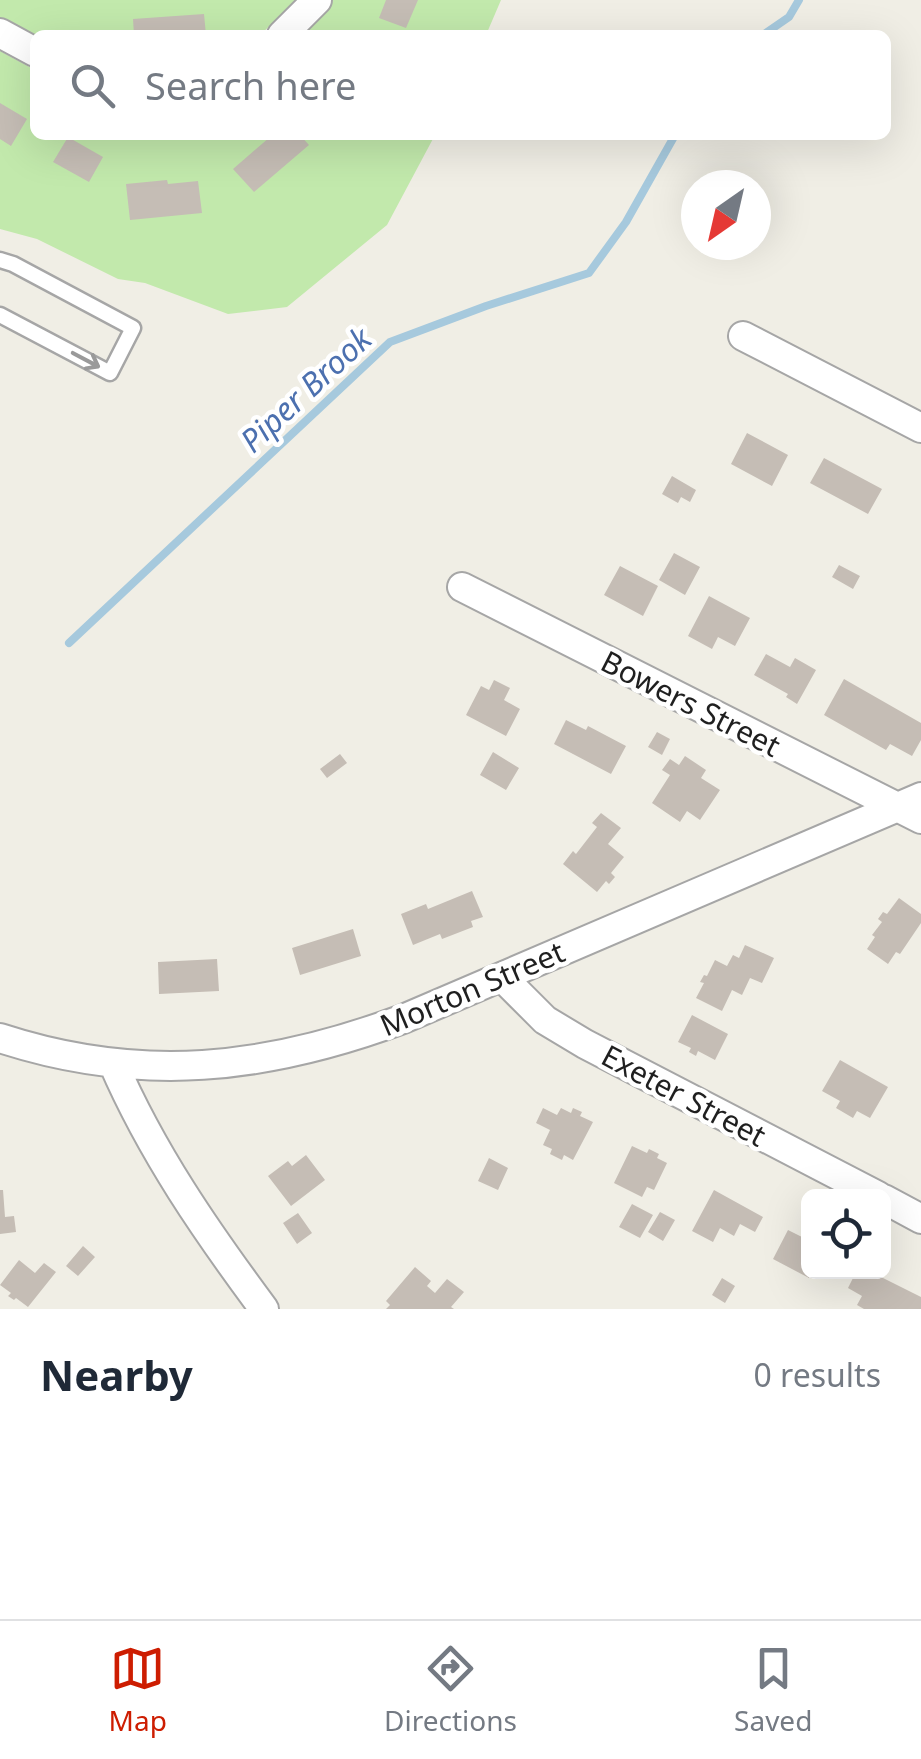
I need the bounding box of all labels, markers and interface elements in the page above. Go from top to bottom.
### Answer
search box [30,30,891,140]
icon: search [65,58,120,113]
text: Search here [145,59,356,111]
north arrow [681,170,771,260]
water label: Piper Brook [230,316,381,461]
one-way arrow [71,351,101,370]
street label: Bowers Street [594,640,788,766]
street label: Morton Street [373,931,571,1045]
street label: Exeter Street [595,1035,773,1156]
map controls [801,1189,891,1279]
button: locate [801,1189,891,1279]
text: Nearby [40,1346,193,1403]
text: 0 results [754,1353,881,1396]
tab: Map [109,1641,167,1739]
tab: Directions [384,1641,517,1739]
tab: Saved [734,1641,812,1739]

